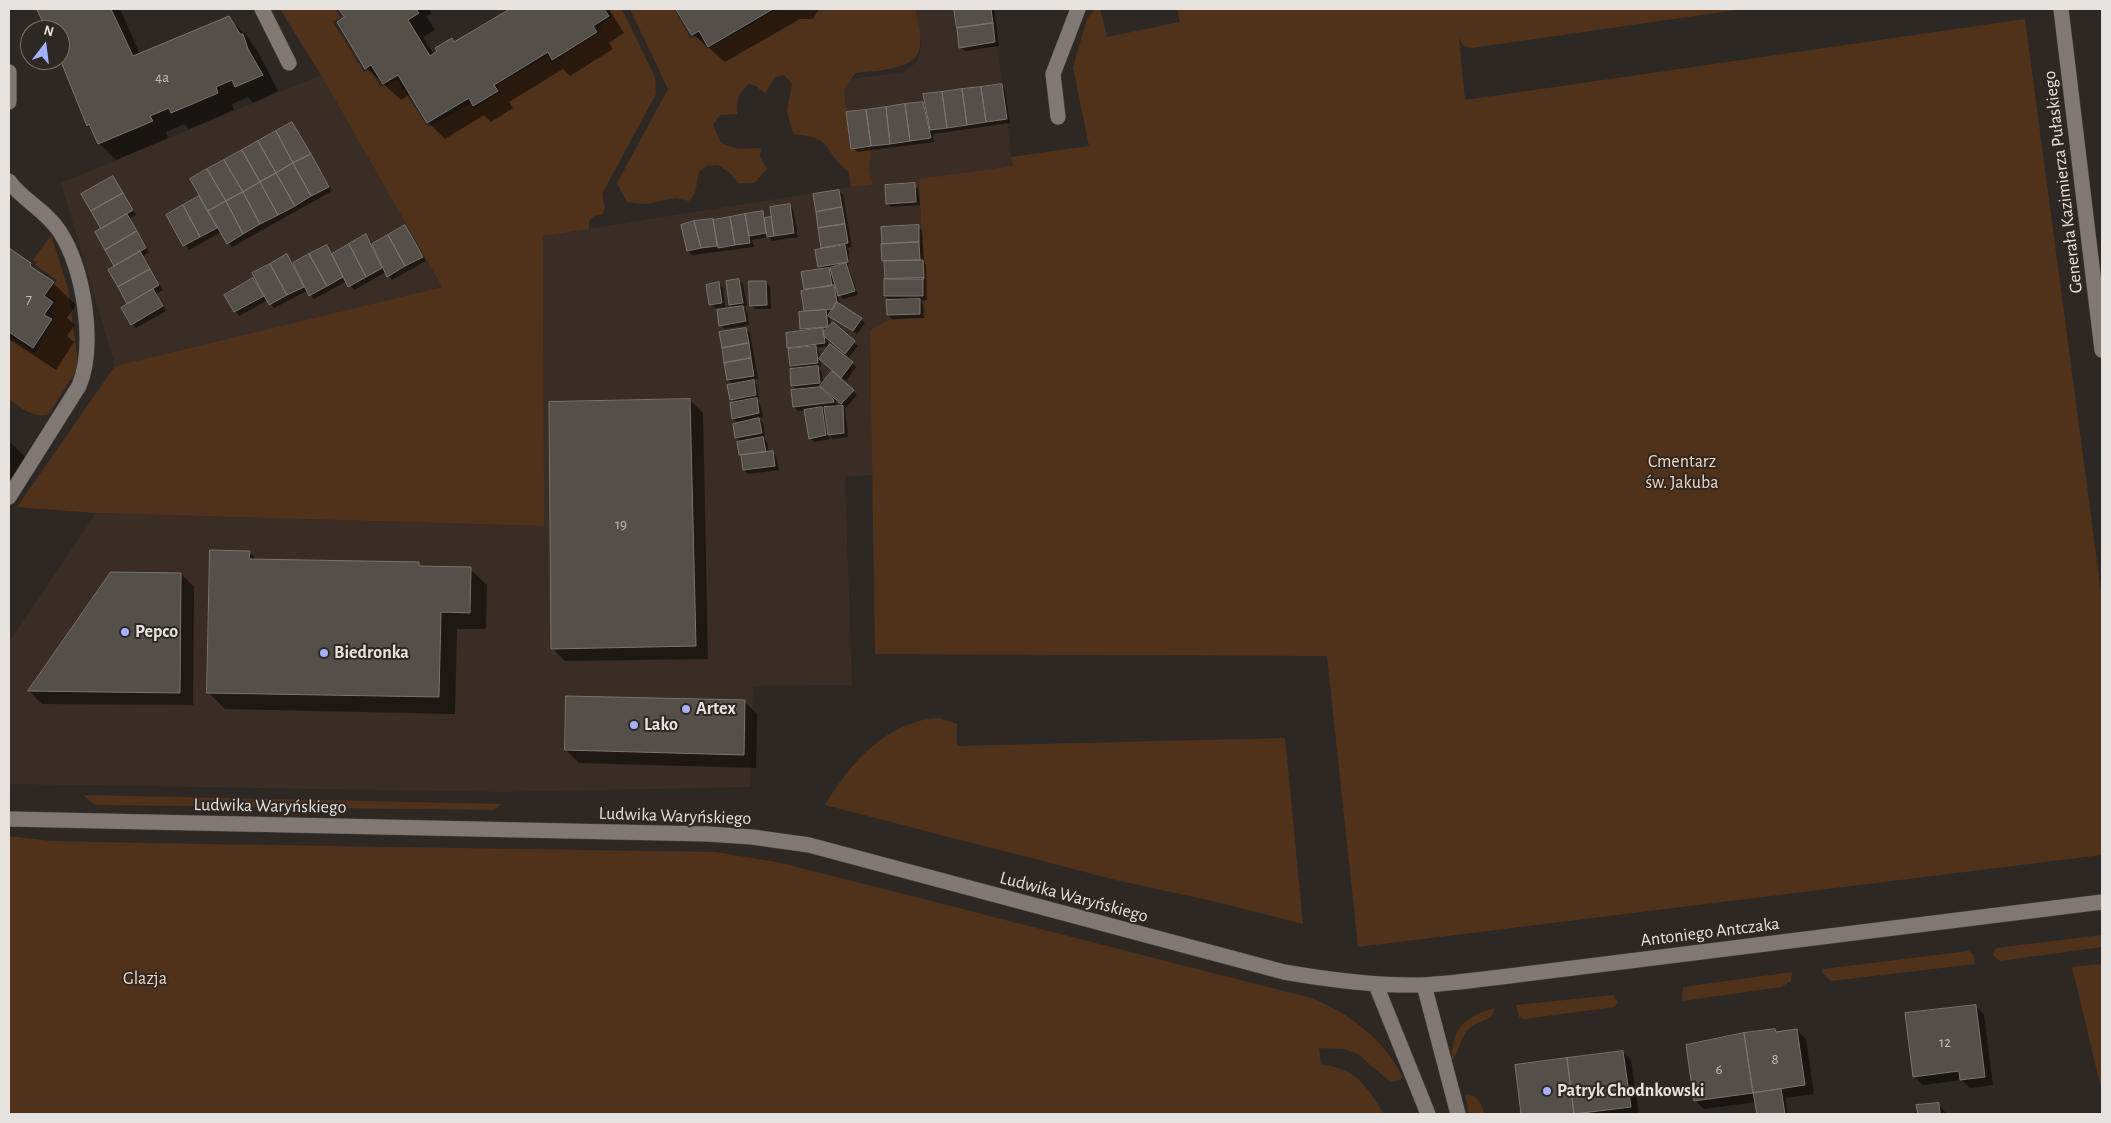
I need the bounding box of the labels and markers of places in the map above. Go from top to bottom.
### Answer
place label: Pepco [135,621,178,643]
marker: Pepco [119,626,131,638]
place label: Biedronka [334,642,409,664]
marker: Biedronka [318,647,330,659]
place label: Artex [696,698,736,720]
marker: Artex [680,703,692,715]
place label: Lako [644,714,678,736]
marker: Lako [628,719,640,731]
place label: Patryk Chodnkowski [1557,1080,1705,1102]
marker: Patryk Chodnkowski [1541,1085,1553,1097]

